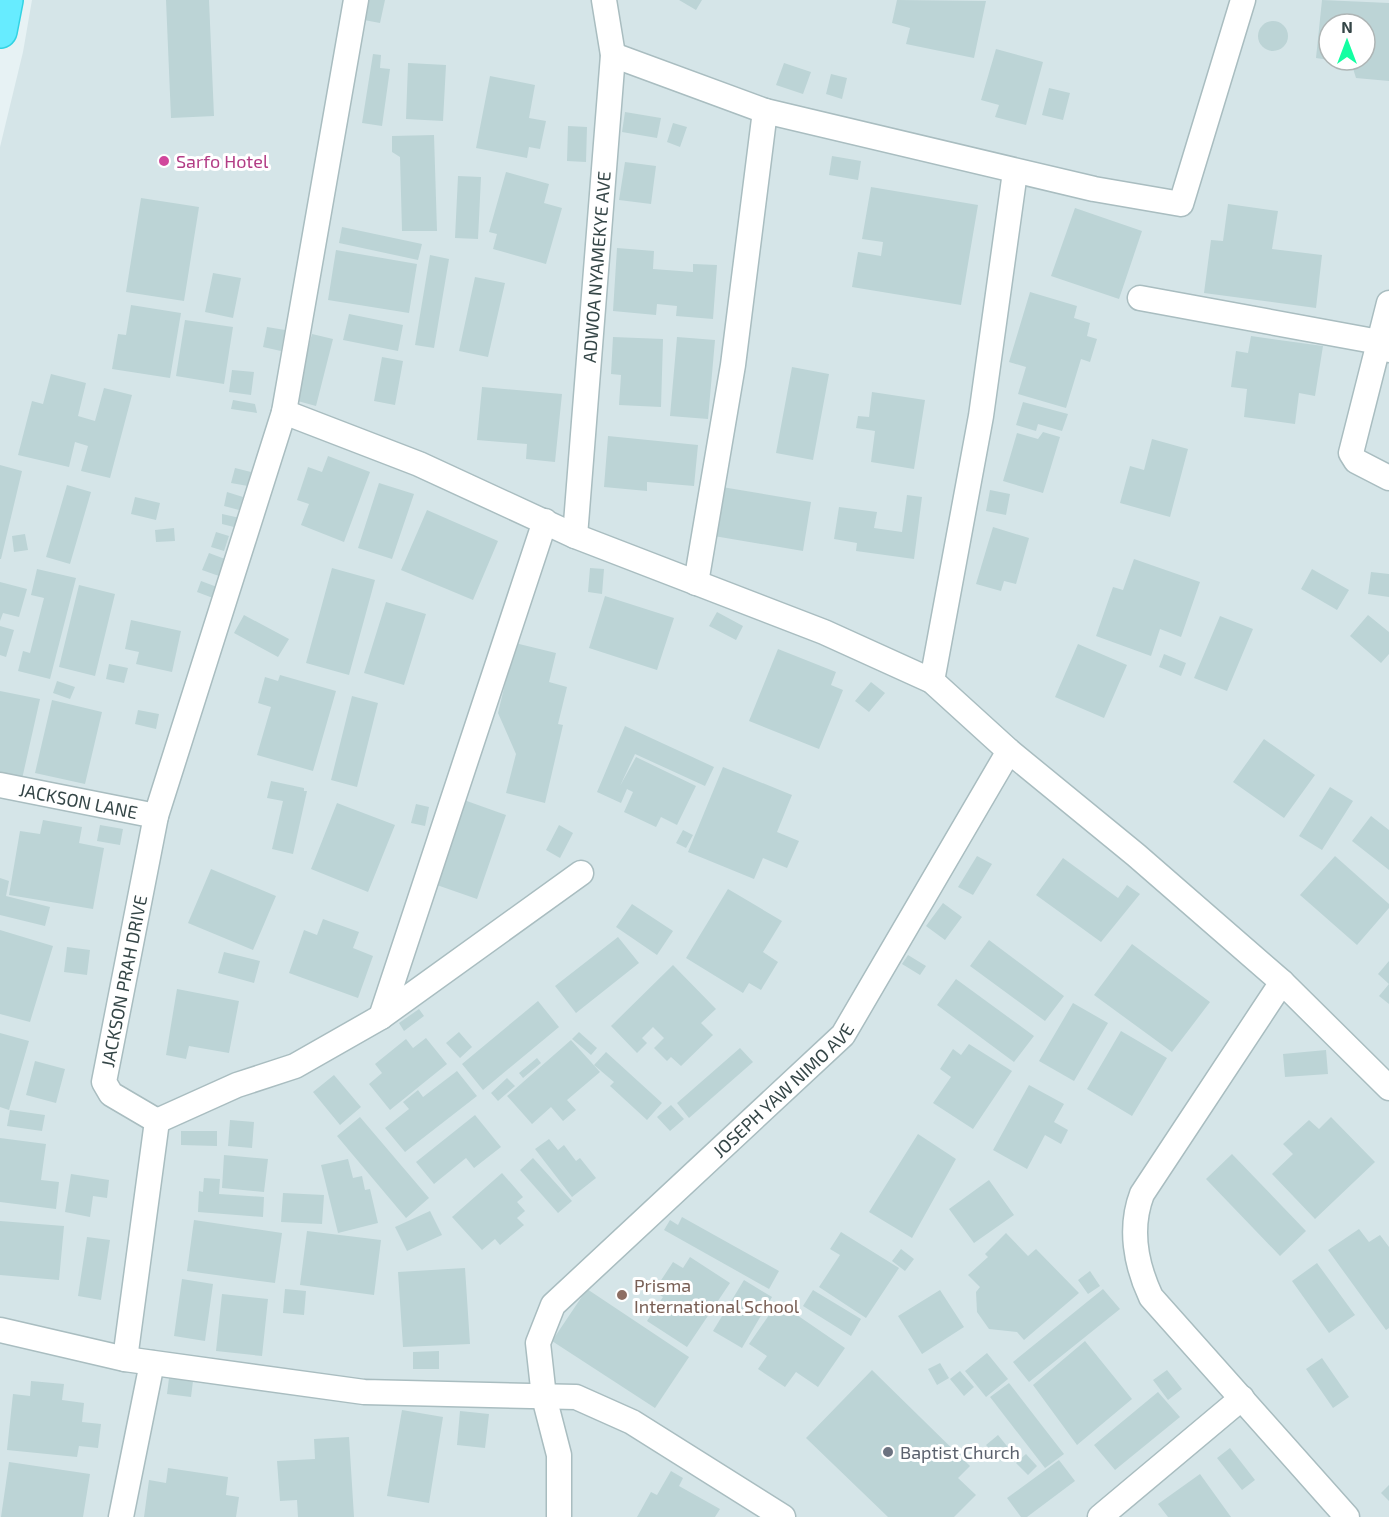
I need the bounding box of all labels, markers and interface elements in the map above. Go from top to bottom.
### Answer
north arrow [1317,12,1377,72]
text: N [1341,17,1353,36]
place label: Sarfo Hotel [176,150,269,172]
marker: Sarfo Hotel [157,154,171,168]
street label: ADWOA NYAMEKYE AVE [578,170,615,364]
street label: JACKSON LANE [17,778,140,823]
street label: JACKSON PRAH DRIVE [96,893,151,1069]
street label: JOSEPH YAW NIMO AVE [708,1019,858,1162]
place label: Prisma International School [634,1274,800,1317]
marker: Prisma International School [615,1288,629,1302]
place label: Baptist Church [900,1441,1020,1463]
marker: Baptist Church [881,1445,895,1459]

